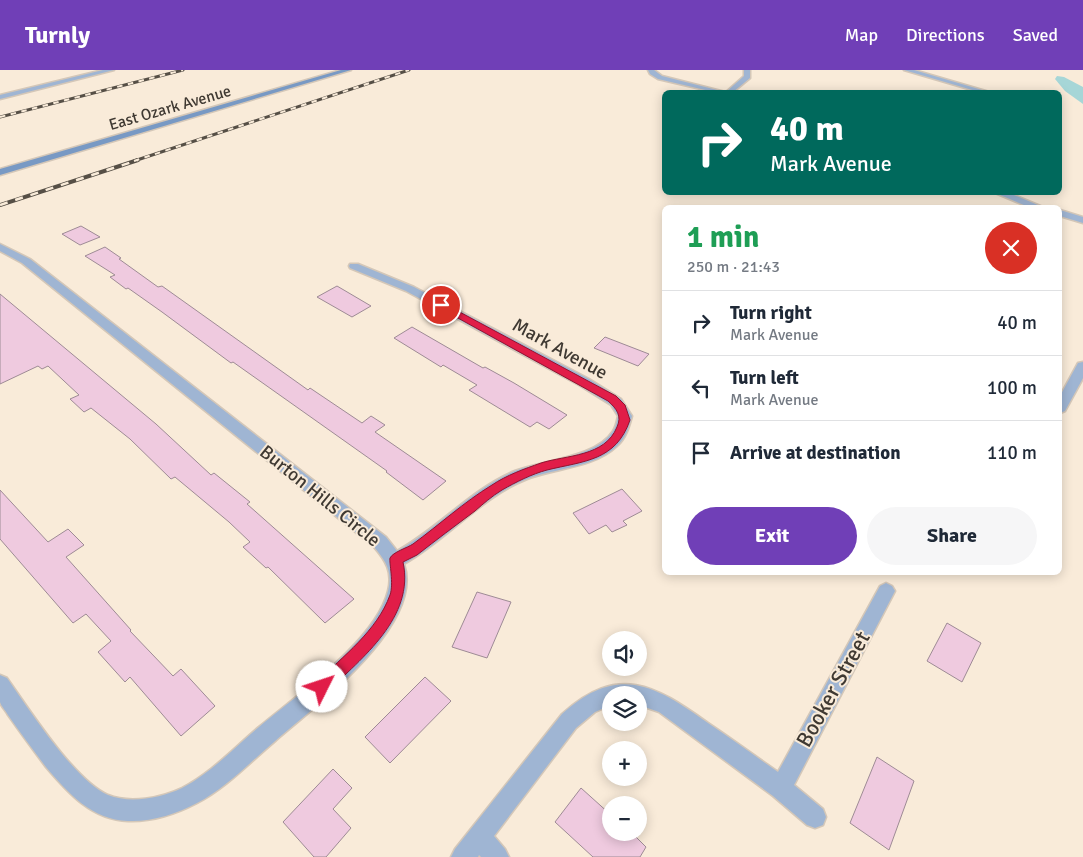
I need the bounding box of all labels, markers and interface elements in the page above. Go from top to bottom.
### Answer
text: Turnly [25,20,90,50]
text: Map [845,24,878,46]
text: Directions [906,24,985,46]
text: Saved [1013,24,1058,46]
street label: East Ozark Avenue [107,81,233,135]
text: 40 m [770,107,844,150]
icon: right [687,110,752,175]
text: Mark Avenue [770,150,892,177]
text: 1 min [687,219,759,256]
button: close [985,222,1037,274]
text: 250 m · 21:43 [687,257,780,277]
pin [420,284,462,326]
icon: arrive [427,291,455,319]
text: Turn right [730,301,812,325]
icon: right [687,309,715,337]
text: 40 m [997,311,1037,335]
street label: Mark Avenue [508,313,612,385]
text: Mark Avenue [730,325,819,345]
text: Turn left [730,366,799,390]
icon: left [687,374,715,402]
text: 100 m [987,376,1037,400]
text: Mark Avenue [730,390,819,410]
icon: arrive [687,439,715,467]
street label: Burton Hills Circle [255,440,385,552]
text: Arrive at destination [730,441,901,465]
text: 110 m [987,441,1037,465]
button: Exit [687,507,857,565]
button: Share [867,507,1037,565]
street label: Booker Street [790,626,876,752]
map controls [602,631,647,841]
button: sound [602,631,647,676]
position arrow [295,660,347,712]
button: layers [602,686,647,731]
button: + [602,741,647,786]
button: − [602,796,647,841]

